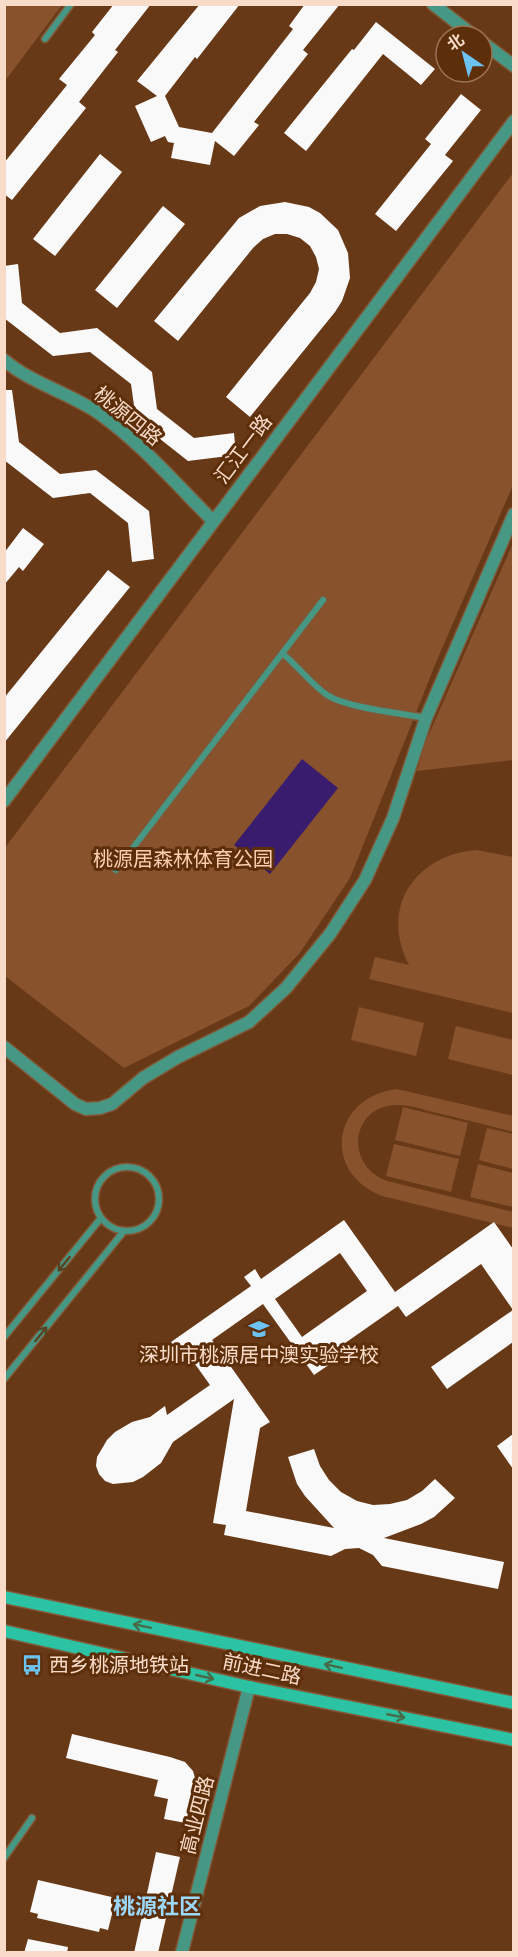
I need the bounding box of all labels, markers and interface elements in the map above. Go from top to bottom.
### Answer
north arrow [434,24,494,84]
text: 北 [443,29,468,55]
street label: 桃源四路 [89,381,167,451]
street label: 汇江一路 [209,409,277,489]
park label: 桃源居森林体育公园 [93,846,273,872]
one-way arrow [58,1255,71,1271]
school or university icon: 深圳市桃源居中澳实验学校 [247,1317,271,1341]
one-way arrow [35,1326,48,1342]
place label: 深圳市桃源居中澳实验学校 [139,1342,379,1368]
one-way arrow [133,1620,152,1631]
street label: 前进二路 [220,1648,304,1690]
place label: 西乡桃源地铁站 [49,1652,189,1678]
bus stop icon: 西乡桃源地铁站 [20,1653,44,1677]
one-way arrow [324,1660,343,1671]
one-way arrow [195,1672,214,1683]
one-way arrow [385,1711,405,1722]
street label: 高业四路 [175,1773,219,1857]
district label: 桃源社区 [113,1892,201,1920]

